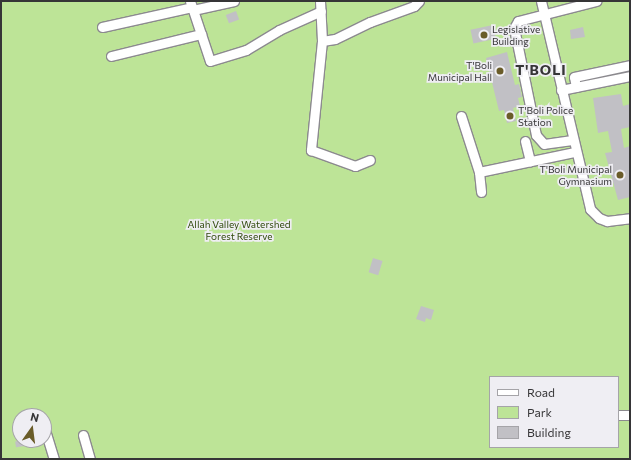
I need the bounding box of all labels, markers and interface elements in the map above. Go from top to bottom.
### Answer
place label: Legislative Building [492,23,540,46]
marker: Legislative Building [479,30,489,40]
place label: T'Boli Municipal Hall [428,59,492,82]
district label: T'BOLI [515,62,567,78]
marker: T'Boli Municipal Hall [495,66,505,76]
place label: T'Boli Police Station [518,104,573,128]
marker: T'Boli Police Station [505,111,515,121]
place label: T'Boli Municipal Gymnasium [539,163,612,186]
marker: T'Boli Municipal Gymnasium [615,170,625,180]
park label: Allah Valley Watershed Forest Reserve [187,218,291,242]
legend [489,376,619,448]
text: Road [527,385,555,399]
text: Park [527,405,552,419]
north arrow [12,408,52,448]
text: N [29,410,40,424]
text: Building [527,425,571,439]

